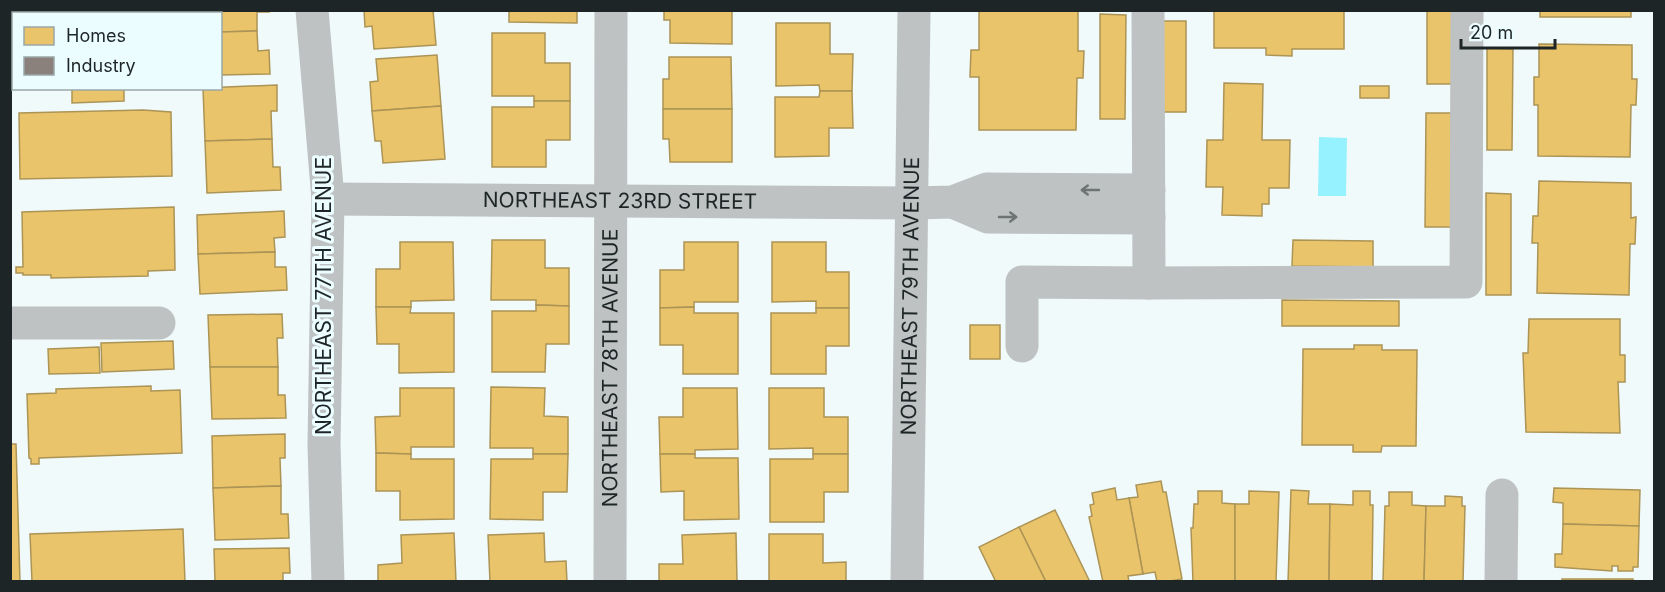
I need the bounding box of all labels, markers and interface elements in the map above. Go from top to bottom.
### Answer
legend [12,12,222,90]
scale bar [1461,12,1556,50]
text: 20 m [1470,22,1513,43]
text: Homes [66,25,126,46]
text: Industry [66,55,136,76]
street label: NORTHEAST 77TH AVENUE [311,157,336,435]
street label: NORTHEAST 79TH AVENUE [896,157,924,436]
one-way arrow [1081,184,1101,196]
street label: NORTHEAST 23RD STREET [483,187,757,214]
one-way arrow [998,211,1018,223]
street label: NORTHEAST 78TH AVENUE [597,229,623,507]

